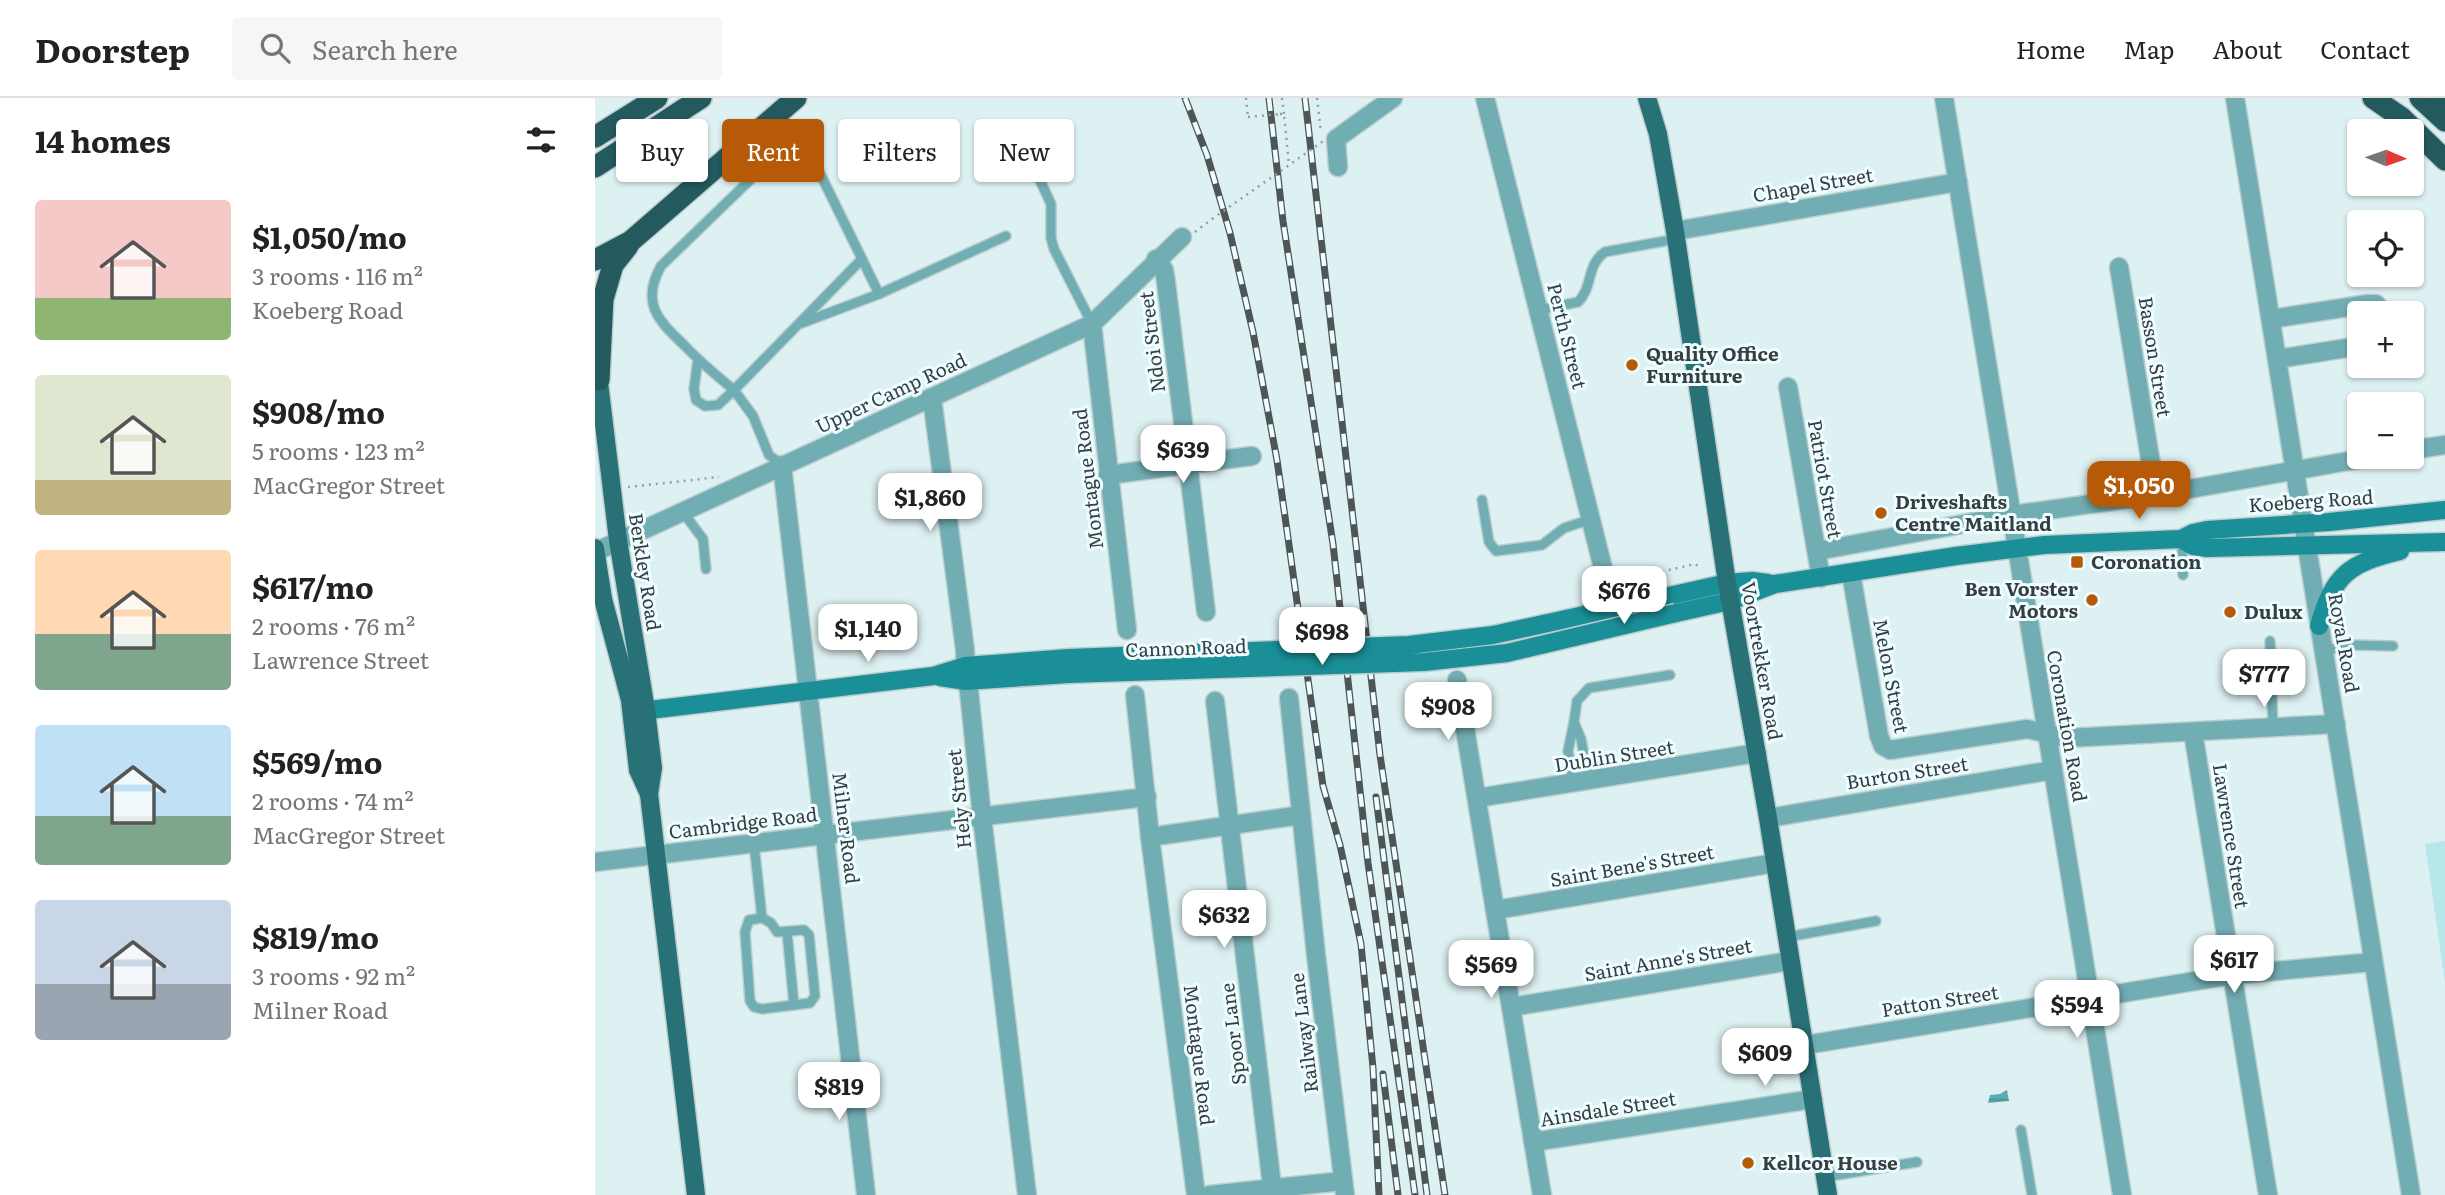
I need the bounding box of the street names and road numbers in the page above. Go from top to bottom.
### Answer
street label: Chapel Street [1751,160,1875,208]
street label: Perth Street [1541,280,1595,392]
street label: Ndoi Street [1131,289,1171,394]
street label: Basson Street [2133,295,2179,419]
street label: Upper Camp Road [810,345,971,439]
street label: Montague Road [1064,407,1110,551]
street label: Patriot Street [1802,417,1850,541]
street label: Koeberg Road [2248,482,2375,518]
street label: Berkley Road [623,511,669,633]
street label: Voortrekker Road [1735,579,1791,743]
street label: Royal Road [2322,591,2368,695]
street label: Melon Street [1867,616,1917,736]
street label: Cannon Road [1125,631,1247,663]
street label: Coronation Road [2041,648,2095,804]
street label: Dublin Street [1552,732,1676,778]
street label: Hely Street [939,748,977,850]
street label: Burton Street [1844,749,1970,795]
street label: Lawrence Street [2207,761,2257,911]
street label: Milner Road [826,770,868,886]
street label: Cambridge Road [667,799,819,845]
street label: Saint Bene's Street [1548,837,1716,893]
street label: Saint Anne's Street [1582,930,1754,988]
street label: Railway Lane [1282,971,1324,1095]
street label: Patton Street [1879,977,2001,1023]
street label: Spoor Lane [1212,981,1252,1087]
street label: Montague Road [1177,983,1223,1127]
street label: Ainsdale Street [1538,1083,1678,1133]

